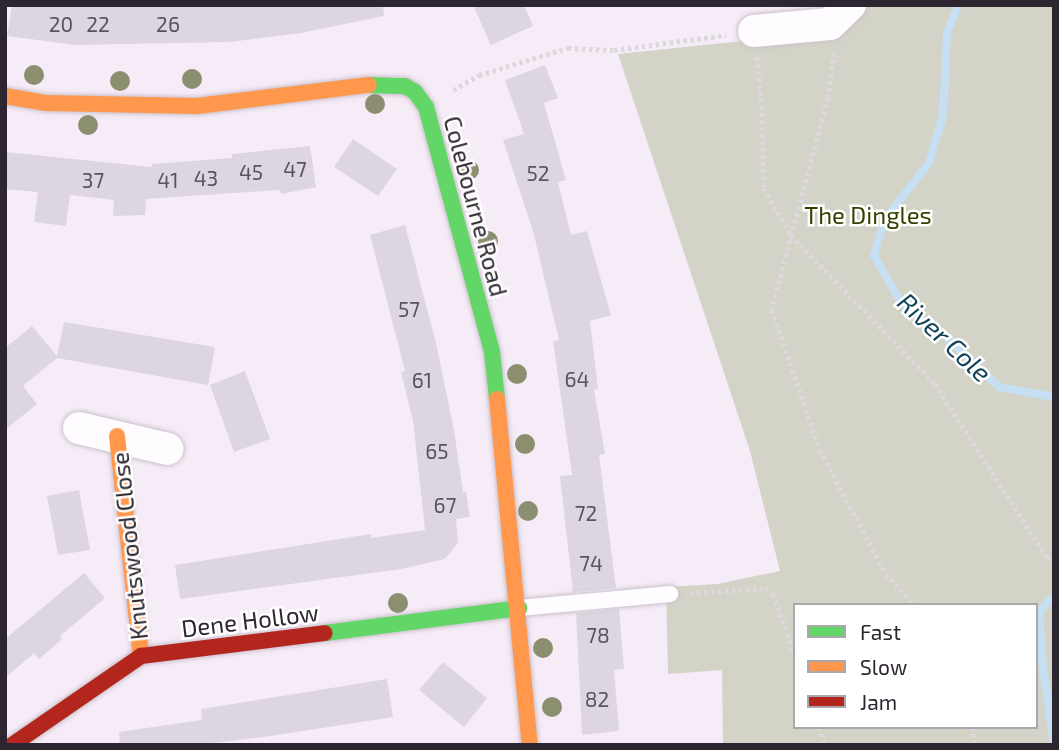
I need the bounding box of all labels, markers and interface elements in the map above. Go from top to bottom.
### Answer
house number: 20 [49,11,73,37]
house number: 22 [86,11,110,37]
house number: 26 [156,11,180,37]
street label: Colebourne Road [438,113,514,299]
house number: 47 [283,156,307,182]
house number: 45 [239,159,263,185]
house number: 52 [526,160,550,186]
house number: 43 [194,165,218,191]
house number: 37 [82,167,104,193]
house number: 41 [157,167,179,193]
park label: The Dingles [804,201,932,229]
water label: River Cole [892,286,998,388]
house number: 57 [398,296,420,322]
house number: 64 [565,366,589,392]
house number: 61 [412,367,432,393]
house number: 65 [425,438,449,464]
street label: Knutswood Close [105,451,153,641]
house number: 67 [434,492,456,518]
house number: 72 [575,500,597,526]
house number: 74 [579,550,603,576]
street label: Dene Hollow [180,597,320,643]
legend [793,603,1038,729]
text: Fast [860,619,901,644]
house number: 78 [586,622,610,648]
text: Slow [860,654,907,679]
house number: 82 [585,686,609,712]
text: Jam [860,689,897,714]

